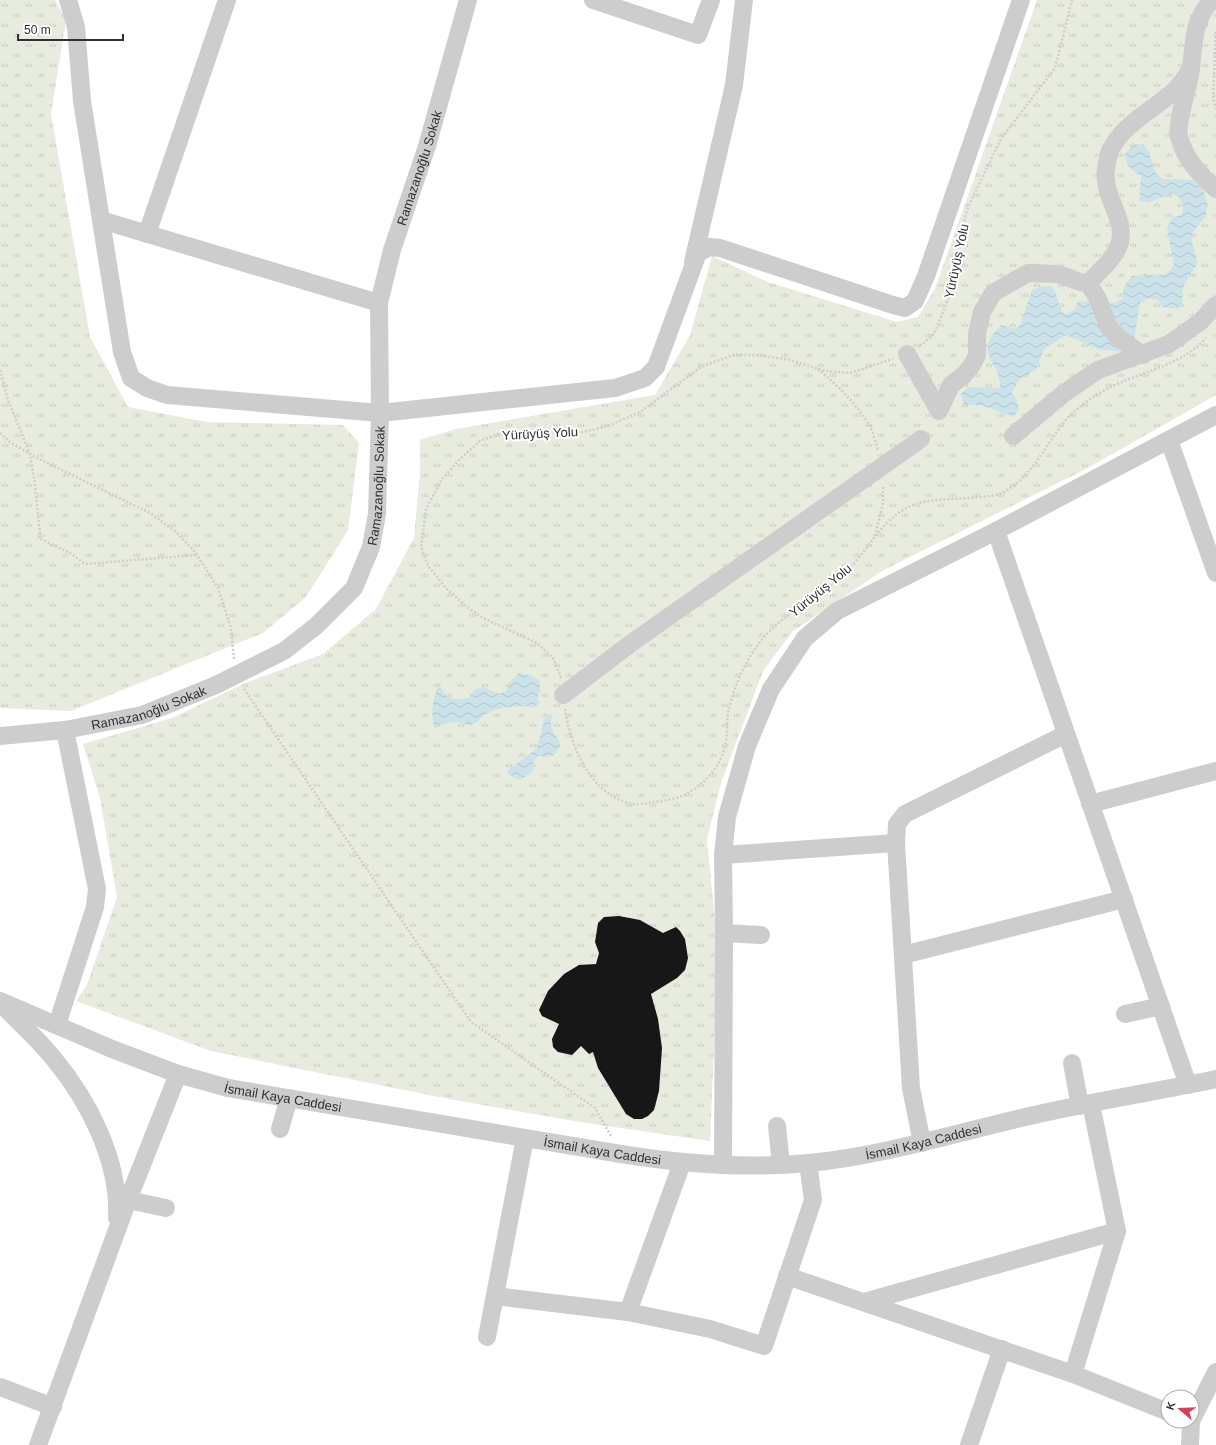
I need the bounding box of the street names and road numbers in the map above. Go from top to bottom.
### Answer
street label: Ramazanoğlu Sokak [394,108,445,227]
street label: Yürüyüş Yolu [941,222,972,300]
street label: Yürüyüş Yolu [502,424,578,443]
street label: Ramazanoğlu Sokak [364,425,388,547]
street label: Yürüyüş Yolu [786,561,855,620]
street label: Ramazanoğlu Sokak [90,683,209,733]
street label: İsmail Kaya Caddesi [222,1080,343,1115]
street label: İsmail Kaya Caddesi [864,1121,983,1163]
street label: İsmail Kaya Caddesi [543,1134,662,1168]

